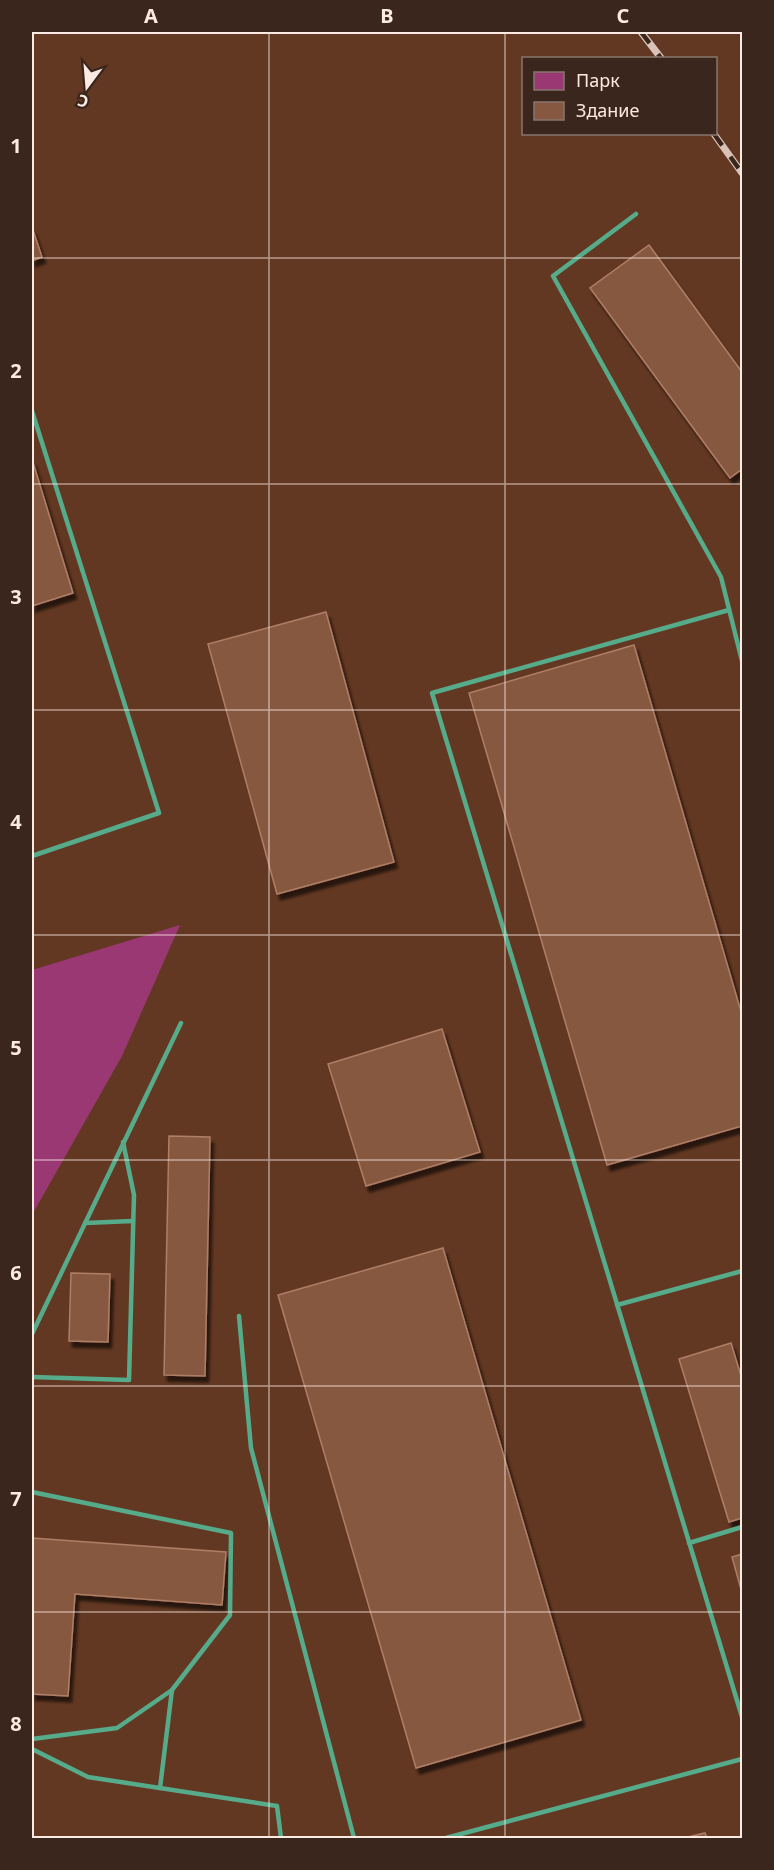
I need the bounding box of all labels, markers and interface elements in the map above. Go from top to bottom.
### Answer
text: A [144,2,158,29]
text: B [380,2,394,29]
text: C [617,2,630,29]
north arrow [57,57,117,117]
legend [522,57,717,135]
text: Парк [576,68,620,92]
text: С [75,89,91,113]
text: Здание [576,98,640,122]
text: 1 [10,132,22,159]
text: 2 [10,357,22,384]
text: 3 [10,583,22,610]
text: 4 [10,808,22,835]
text: 5 [10,1034,22,1061]
text: 6 [10,1259,22,1286]
text: 7 [10,1485,22,1512]
text: 8 [10,1710,22,1737]

